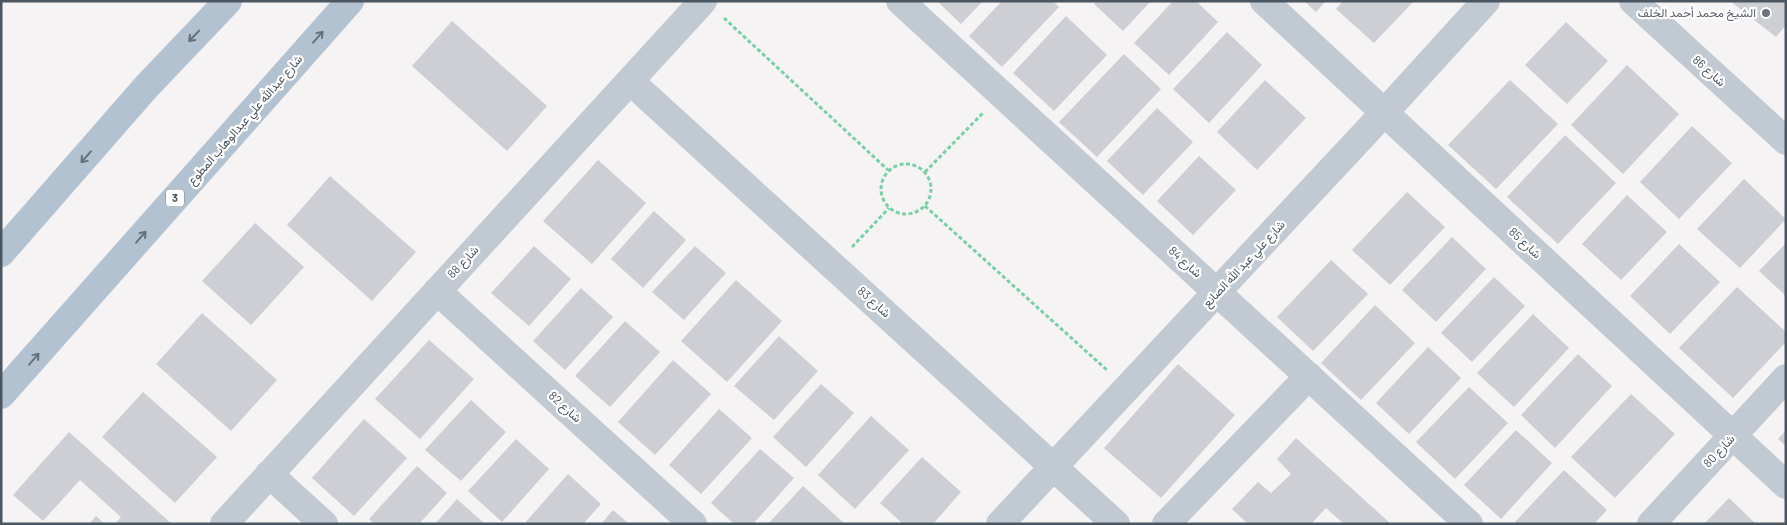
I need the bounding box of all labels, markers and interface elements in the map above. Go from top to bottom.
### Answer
place label: الشيخ محمد أحمد الخلف [1638,5,1756,22]
marker: الشيخ محمد أحمد الخلف [1760,7,1772,19]
one-way arrow [188,30,200,43]
one-way arrow [313,30,324,43]
street label: شارع عبدالله علي عبدالوهاب المطوع [184,51,308,190]
street label: شارع 86 [1688,52,1729,91]
one-way arrow [80,151,91,164]
road number: 3 [166,190,184,207]
street label: شارع علي عبد الله الصانع [1199,217,1290,312]
street label: شارع 85 [1505,224,1545,263]
one-way arrow [135,231,146,244]
street label: شارع 88 [444,242,483,282]
street label: شارع 84 [1164,243,1205,282]
street label: شارع 83 [853,283,894,322]
one-way arrow [28,352,39,365]
street label: شارع 82 [544,388,585,427]
street label: شارع 80 [1700,431,1739,472]

